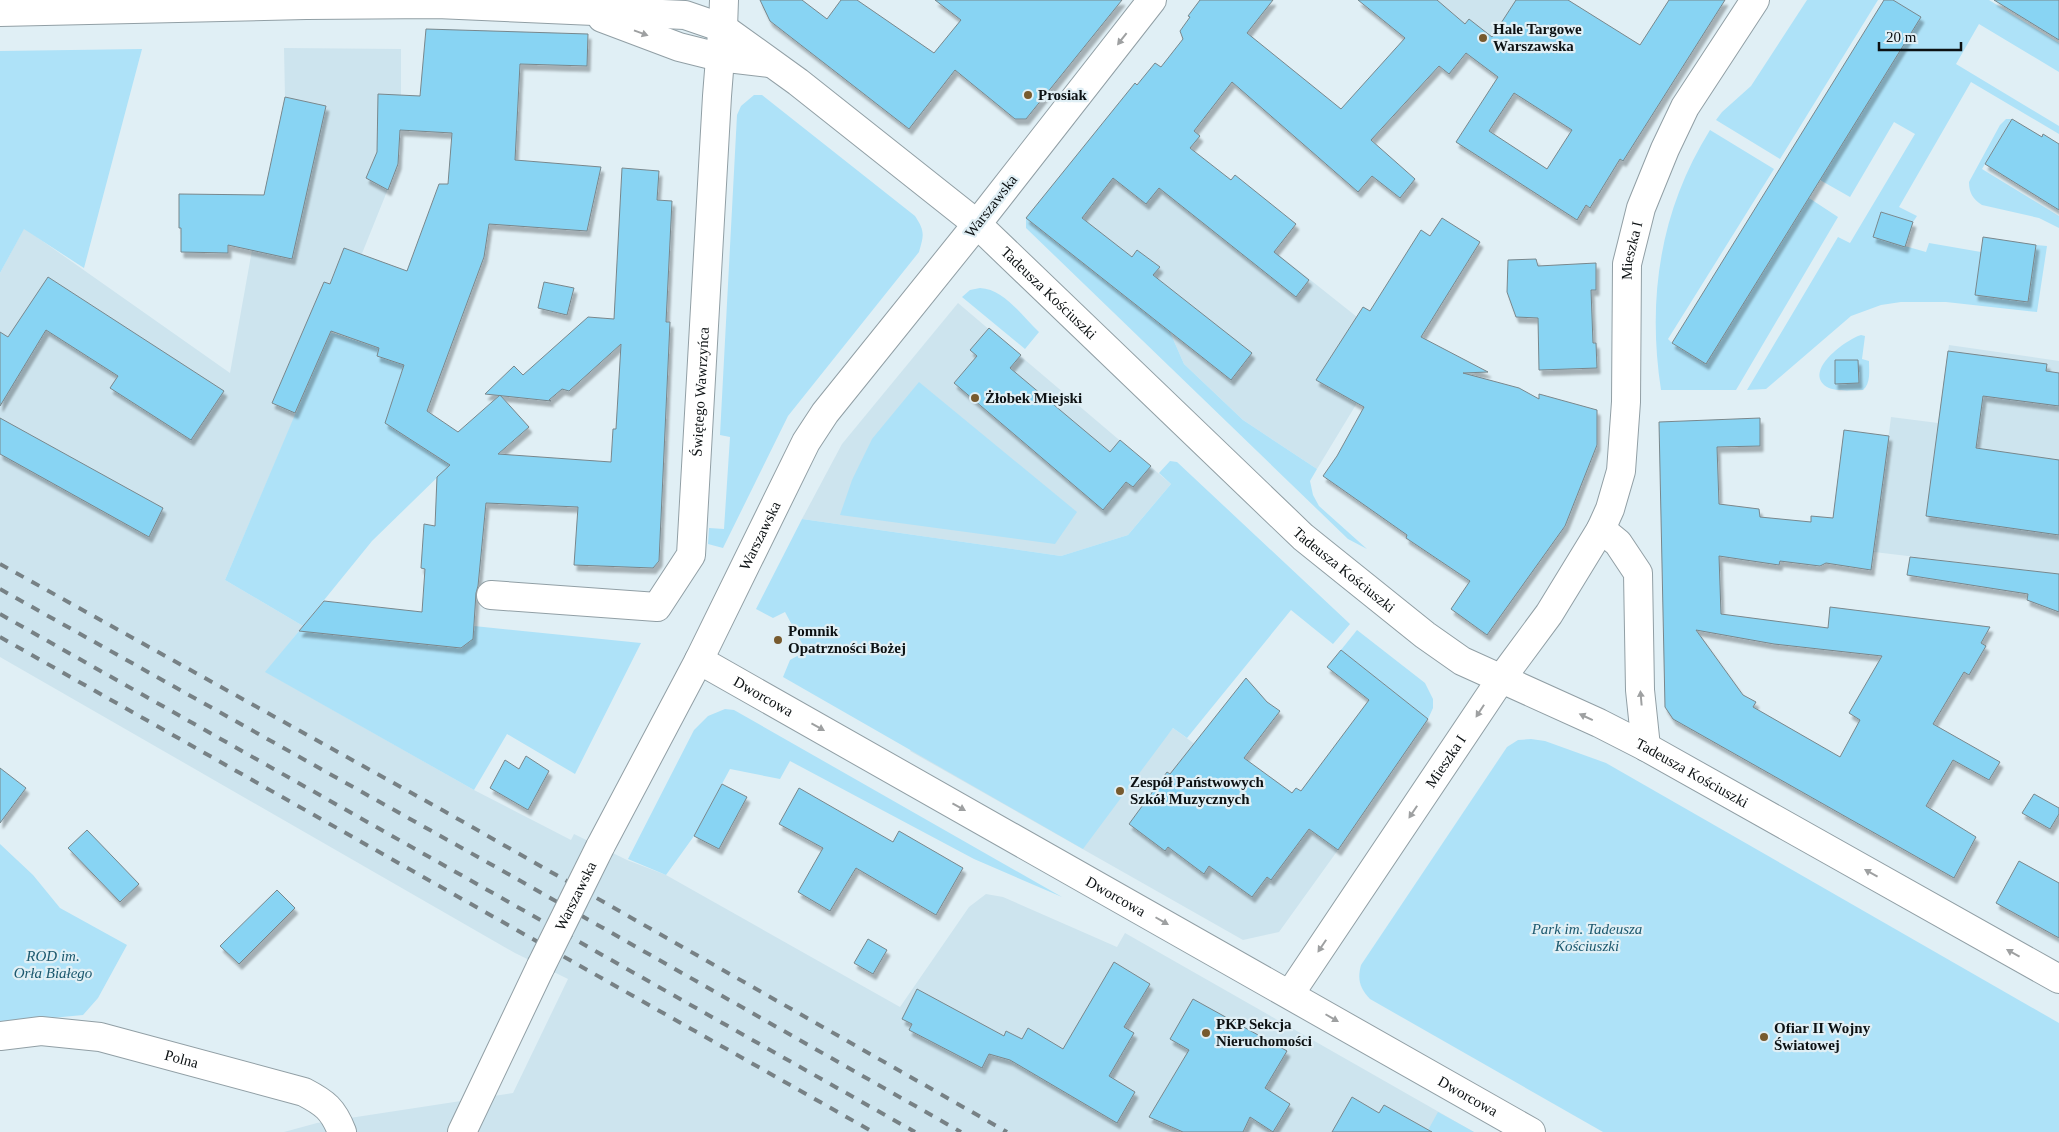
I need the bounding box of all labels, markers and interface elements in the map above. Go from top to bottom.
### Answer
scale bar [1879,20,1962,52]
place label: Hale Targowe Warszawska [1493,21,1582,54]
text: 20 m [1886,29,1917,45]
one-way arrow [634,30,649,37]
one-way arrow [1117,32,1127,45]
marker: Hale Targowe Warszawska [1477,32,1489,44]
place label: Prosiak [1038,87,1088,103]
marker: Prosiak [1022,89,1034,101]
street label: Warszawska [962,171,1020,240]
street label: Mieszka I [1619,220,1645,280]
street label: Tadeusza Kościuszki [998,244,1100,342]
street label: Świętego Wawrzyńca [689,326,712,457]
place label: Żłobek Miejski [985,390,1082,406]
marker: Żłobek Miejski [969,392,981,404]
street label: Warszawska [736,498,784,573]
street label: Tadeusza Kościuszki [1290,524,1398,616]
place label: Pomnik Opatrzności Bożej [788,623,906,656]
marker: Pomnik Opatrzności Bożej [772,634,784,646]
street label: Dworcowa [731,673,796,720]
one-way arrow [1637,690,1645,706]
one-way arrow [1475,704,1485,717]
one-way arrow [1579,713,1593,721]
one-way arrow [810,723,825,731]
street label: Mieszka I [1423,732,1469,791]
street label: Tadeusza Kościuszki [1633,735,1751,811]
place label: Zespół Państwowych Szkół Muzycznych [1130,774,1264,807]
marker: Zespół Państwowych Szkół Muzycznych [1114,785,1126,797]
one-way arrow [952,803,967,811]
one-way arrow [1408,805,1418,818]
street label: Warszawska [552,859,600,933]
one-way arrow [1865,869,1878,878]
street label: Dworcowa [1083,873,1149,920]
one-way arrow [1155,917,1168,926]
park label: Park im. Tadeusza Kościuszki [1531,921,1642,954]
one-way arrow [1317,940,1327,953]
park label: ROD im. Orła Białego [14,948,93,981]
one-way arrow [2006,949,2020,957]
one-way arrow [1326,1014,1339,1023]
place label: PKP Sekcja Nieruchomości [1216,1016,1312,1049]
place label: Ofiar II Wojny Światowej [1774,1020,1871,1053]
marker: PKP Sekcja Nieruchomości [1200,1027,1212,1039]
marker: Ofiar II Wojny Światowej [1758,1031,1770,1043]
street label: Polna [163,1047,200,1071]
street label: Dworcowa [1435,1073,1501,1120]

